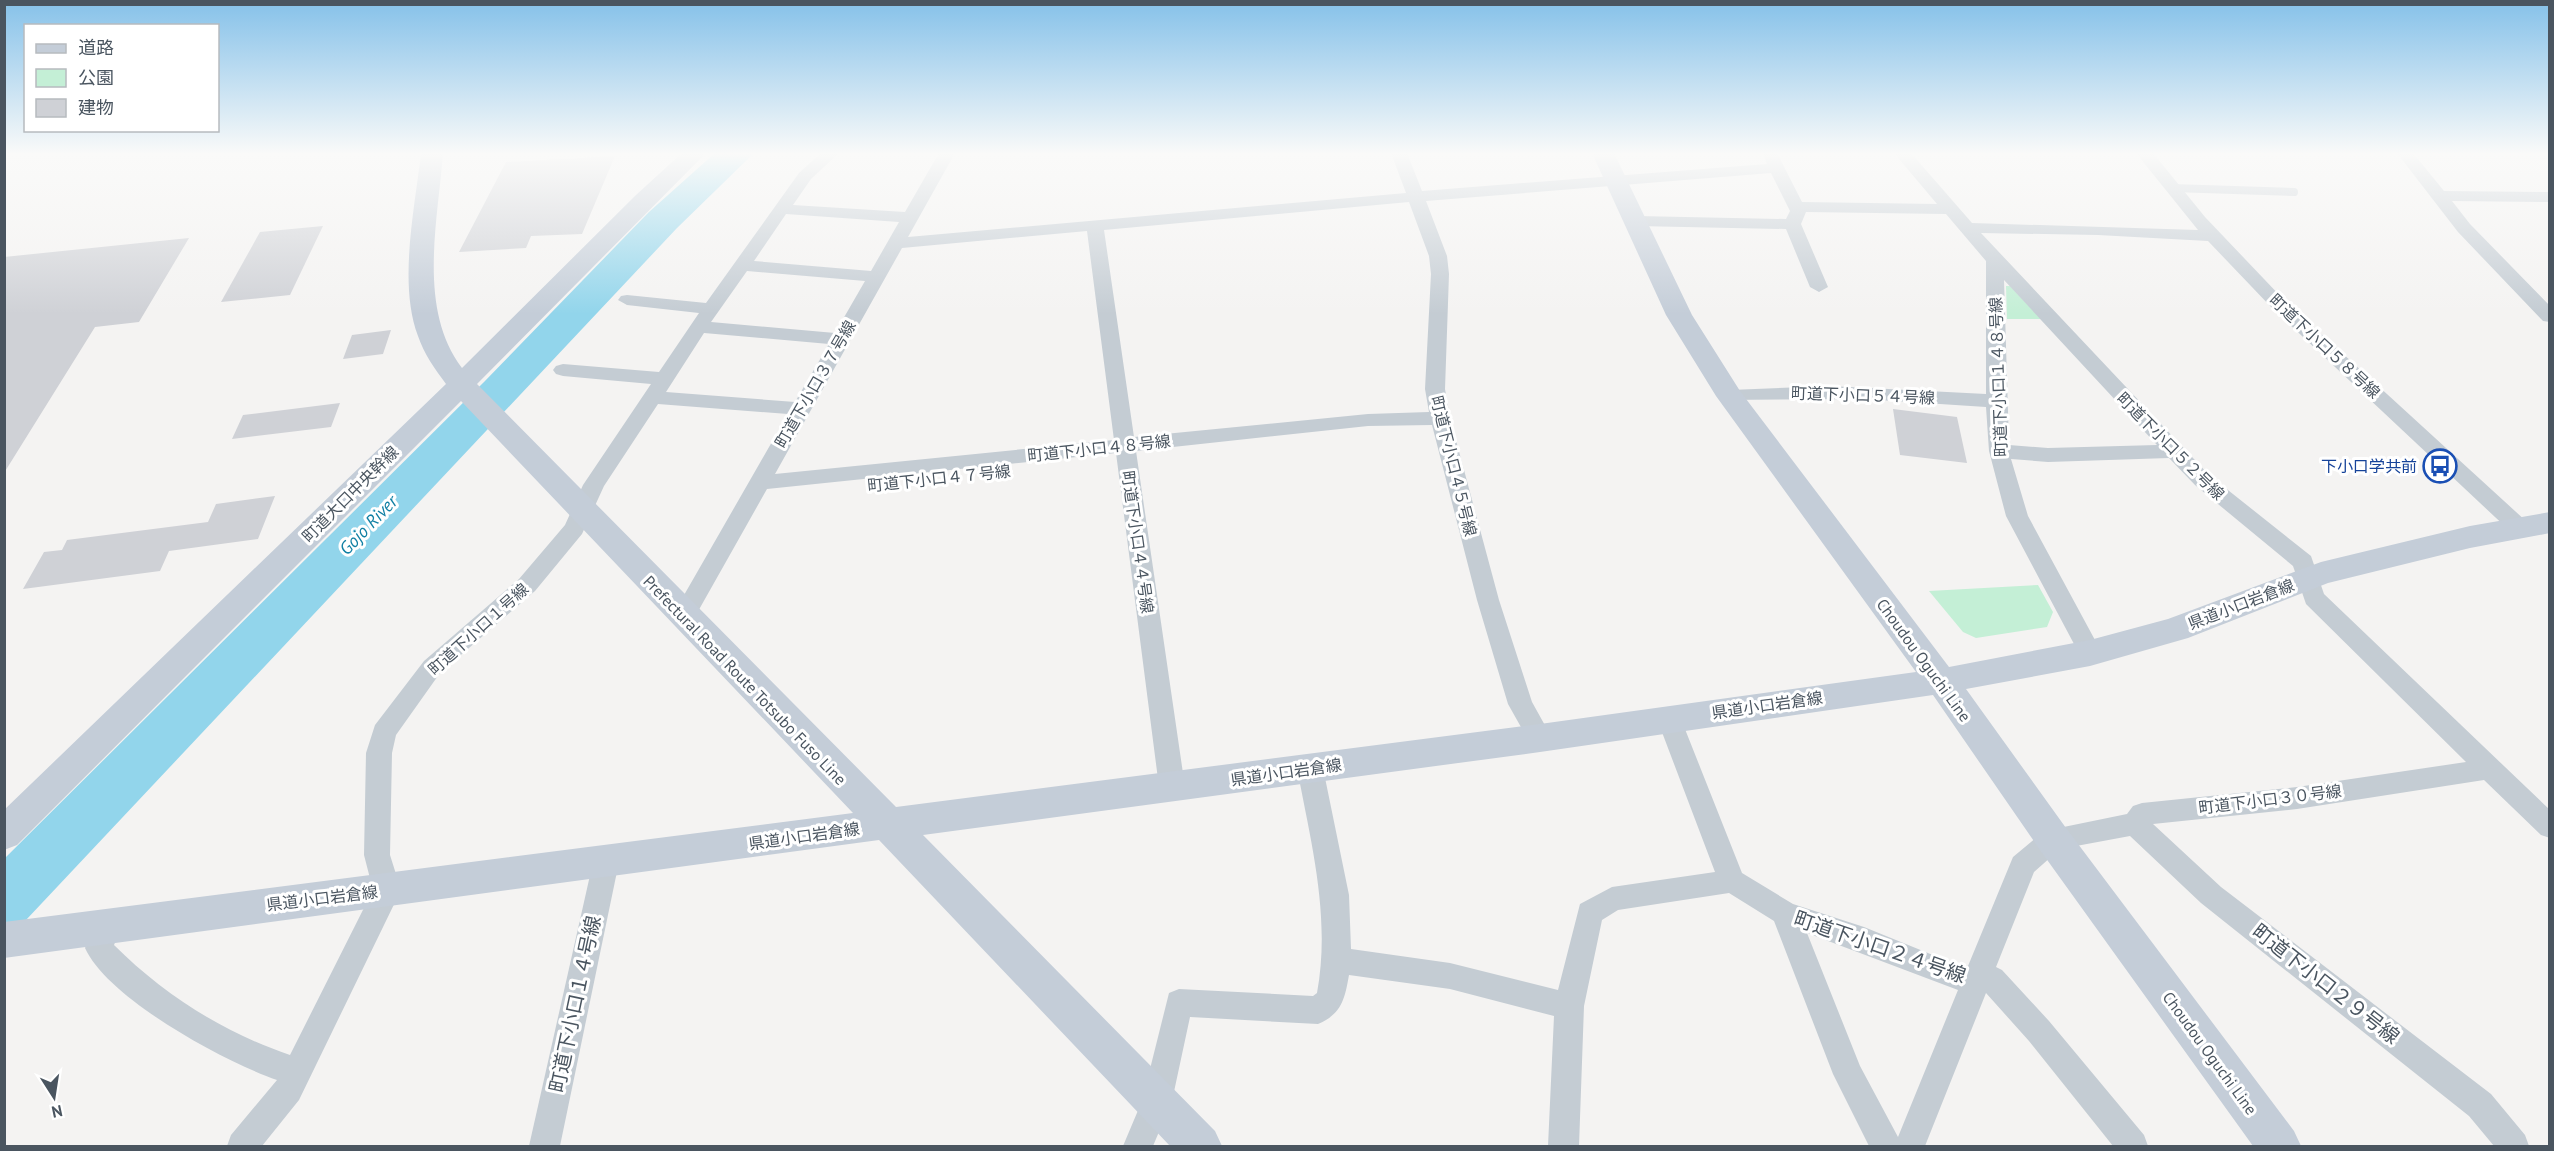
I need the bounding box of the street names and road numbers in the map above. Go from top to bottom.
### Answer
street label: 町道下小口５８号線 [2266,290,2384,402]
street label: 町道下小口１４８号線 [1985,297,2011,457]
street label: 町道下小口３７号線 [770,317,860,451]
street label: 町道下小口５４号線 [1791,382,1935,408]
street label: 町道下小口５２号線 [2113,388,2229,504]
street label: 町道下小口４５号線 [1427,394,1481,538]
street label: 町道下小口４８号線 [1026,431,1172,465]
street label: 町道大口中央幹線 [298,442,402,546]
street label: 町道下小口４７号線 [866,461,1012,495]
street label: 町道下小口４４号線 [1118,469,1158,615]
street label: Prefectural Road Route Totsubo Fuso Line [639,571,851,789]
street label: 県道小口岩倉線 [2185,575,2297,633]
street label: 町道下小口１号線 [424,579,532,679]
street label: Choudou Oguchi Line [1873,595,1975,725]
street label: 県道小口岩倉線 [1710,687,1824,723]
street label: 県道小口岩倉線 [1229,754,1343,790]
street label: 町道下小口３０号線 [2197,780,2343,818]
street label: 県道小口岩倉線 [747,818,861,854]
street label: 県道小口岩倉線 [265,881,379,915]
street label: 町道下小口２４号線 [1791,905,1969,989]
street label: 町道下小口１４号線 [544,913,606,1095]
street label: 町道下小口２９号線 [2247,918,2405,1050]
street label: Choudou Oguchi Line [2159,988,2261,1118]

